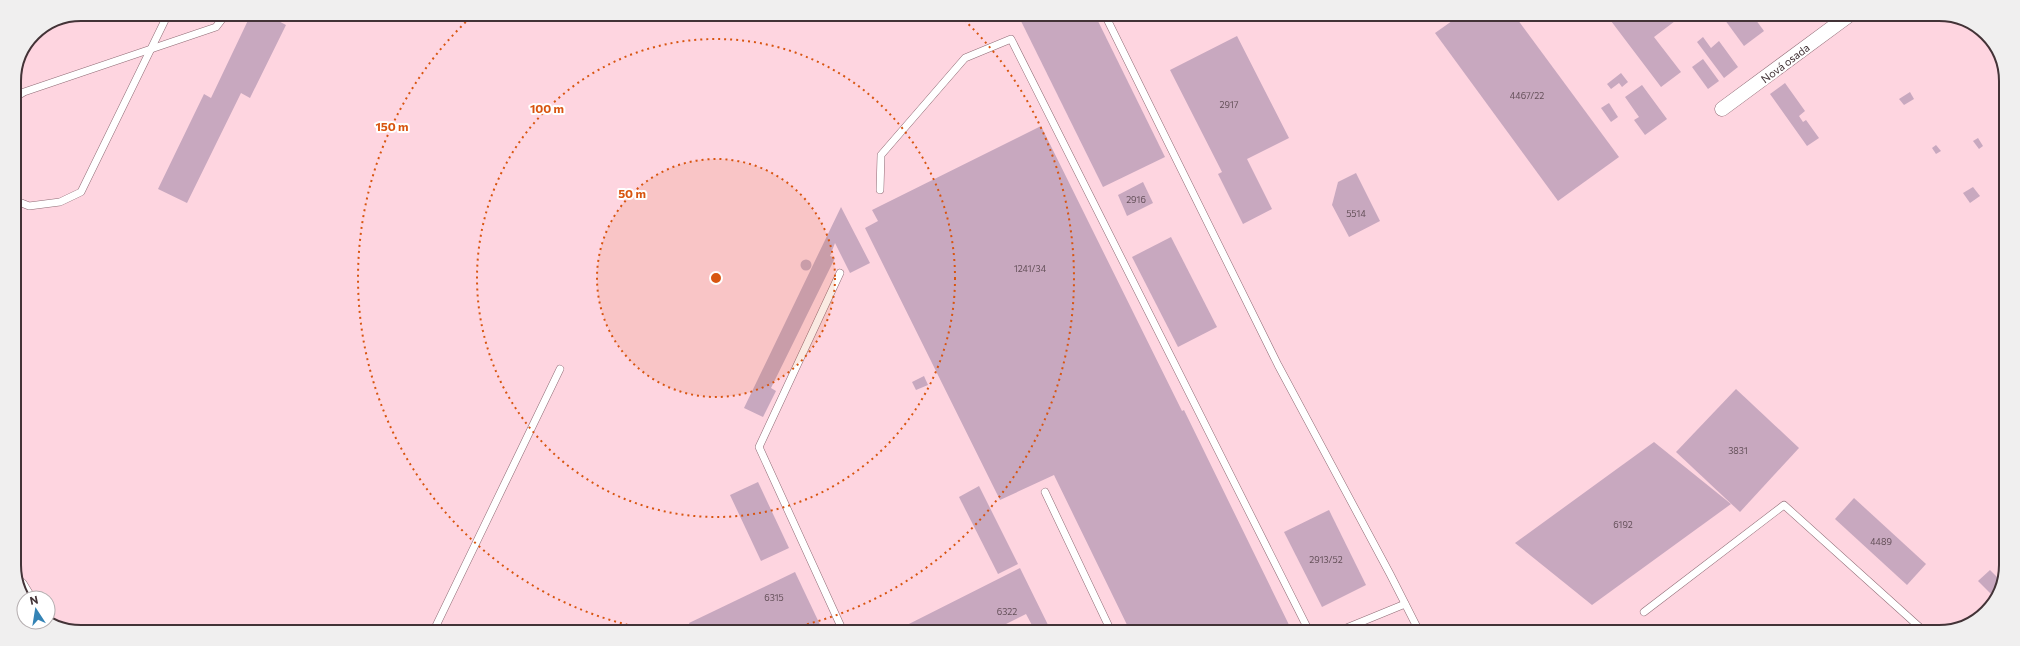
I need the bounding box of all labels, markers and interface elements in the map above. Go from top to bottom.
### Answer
street label: Nová osada [1758,41,1812,85]
house number: 4467/22 [1510,90,1544,101]
house number: 2917 [1219,99,1239,110]
text: 100 m [530,101,564,115]
text: 150 m [375,119,409,133]
text: 50 m [618,186,646,200]
house number: 2916 [1126,194,1146,205]
house number: 5514 [1346,208,1366,219]
house number: 1241/34 [1014,263,1047,274]
centre of rings [709,271,723,285]
house number: 3831 [1728,445,1748,456]
house number: 6192 [1613,519,1633,530]
house number: 4489 [1870,536,1892,547]
house number: 2913/52 [1309,554,1343,565]
north arrow [16,590,56,630]
house number: 6315 [764,592,784,603]
text: N [28,593,39,607]
house number: 6322 [997,606,1017,617]

